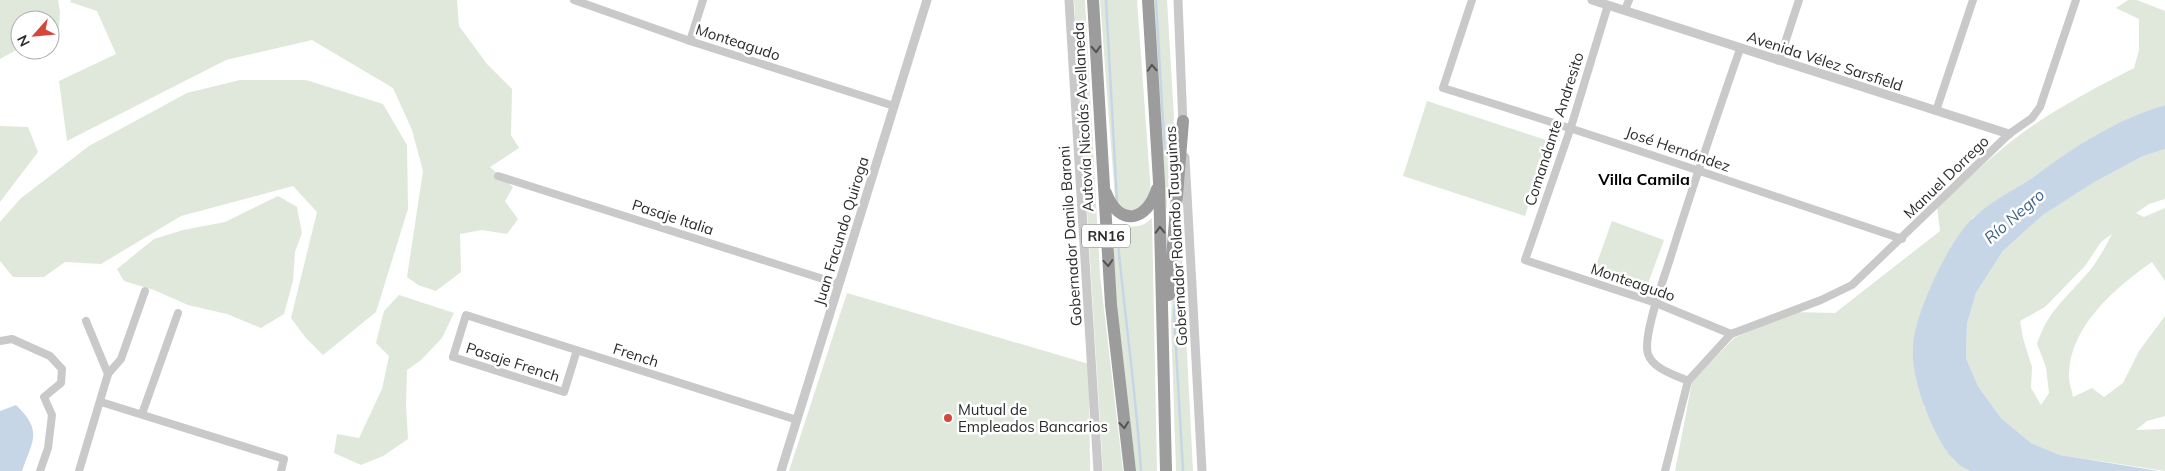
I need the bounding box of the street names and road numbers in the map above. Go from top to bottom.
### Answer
street label: Monteagudo [693,19,783,65]
street label: Autovía Nicolás Avellaneda [1069,22,1097,212]
street label: Avenida Vélez Sarsfield [1745,27,1905,95]
street label: Comandante Andresito [1520,50,1588,208]
street label: José Hernández [1623,122,1733,176]
street label: Gobernador Rolando Tauguinas [1161,125,1191,347]
street label: Manuel Dorrego [1899,132,1993,222]
street label: Gobernador Danilo Baroni [1054,145,1086,327]
street label: Juan Facundo Quiroga [809,154,873,308]
street label: Pasaje Italia [630,195,716,239]
road number: RN16 [1082,225,1130,248]
street label: Monteagudo [1588,259,1678,305]
street label: Pasaje French [464,338,562,386]
street label: French [611,339,661,371]

